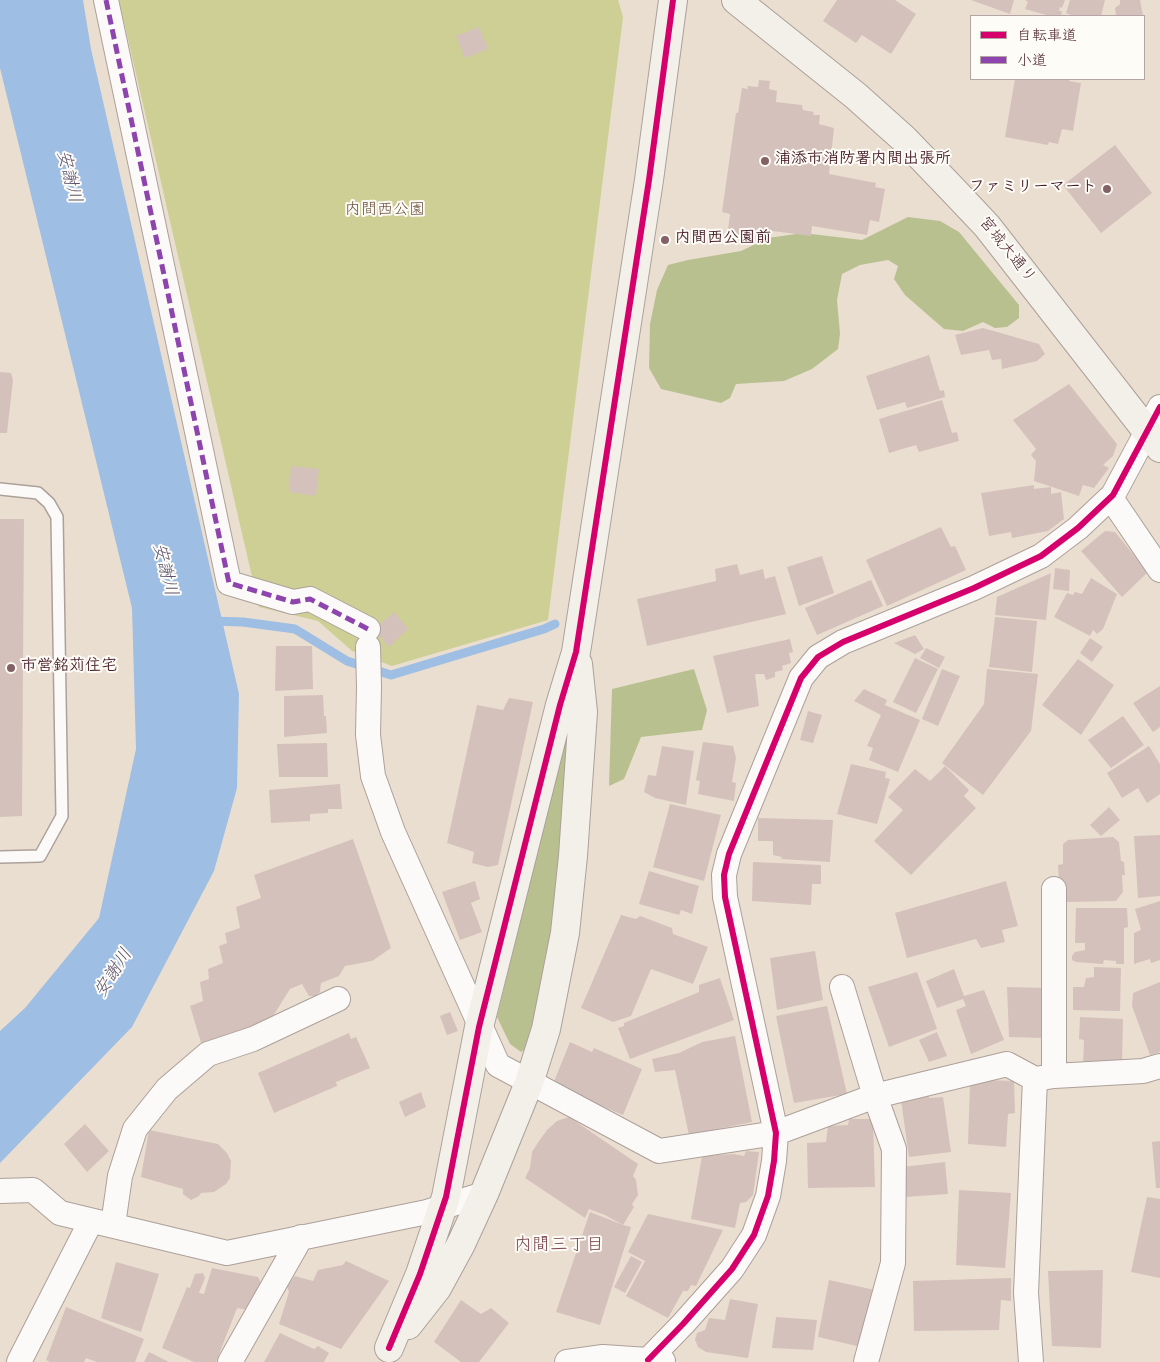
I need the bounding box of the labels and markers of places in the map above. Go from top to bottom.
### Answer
place label: 浦添市消防署内間出張所 [775,151,951,171]
marker: 浦添市消防署内間出張所 [759,155,771,167]
place label: ファミリーマート [969,179,1097,199]
marker: ファミリーマート [1101,183,1113,195]
place label: 内間西公園前 [675,230,771,250]
marker: 内間西公園前 [659,234,671,246]
place label: 市営銘苅住宅 [21,658,117,678]
marker: 市営銘苅住宅 [5,662,17,674]

